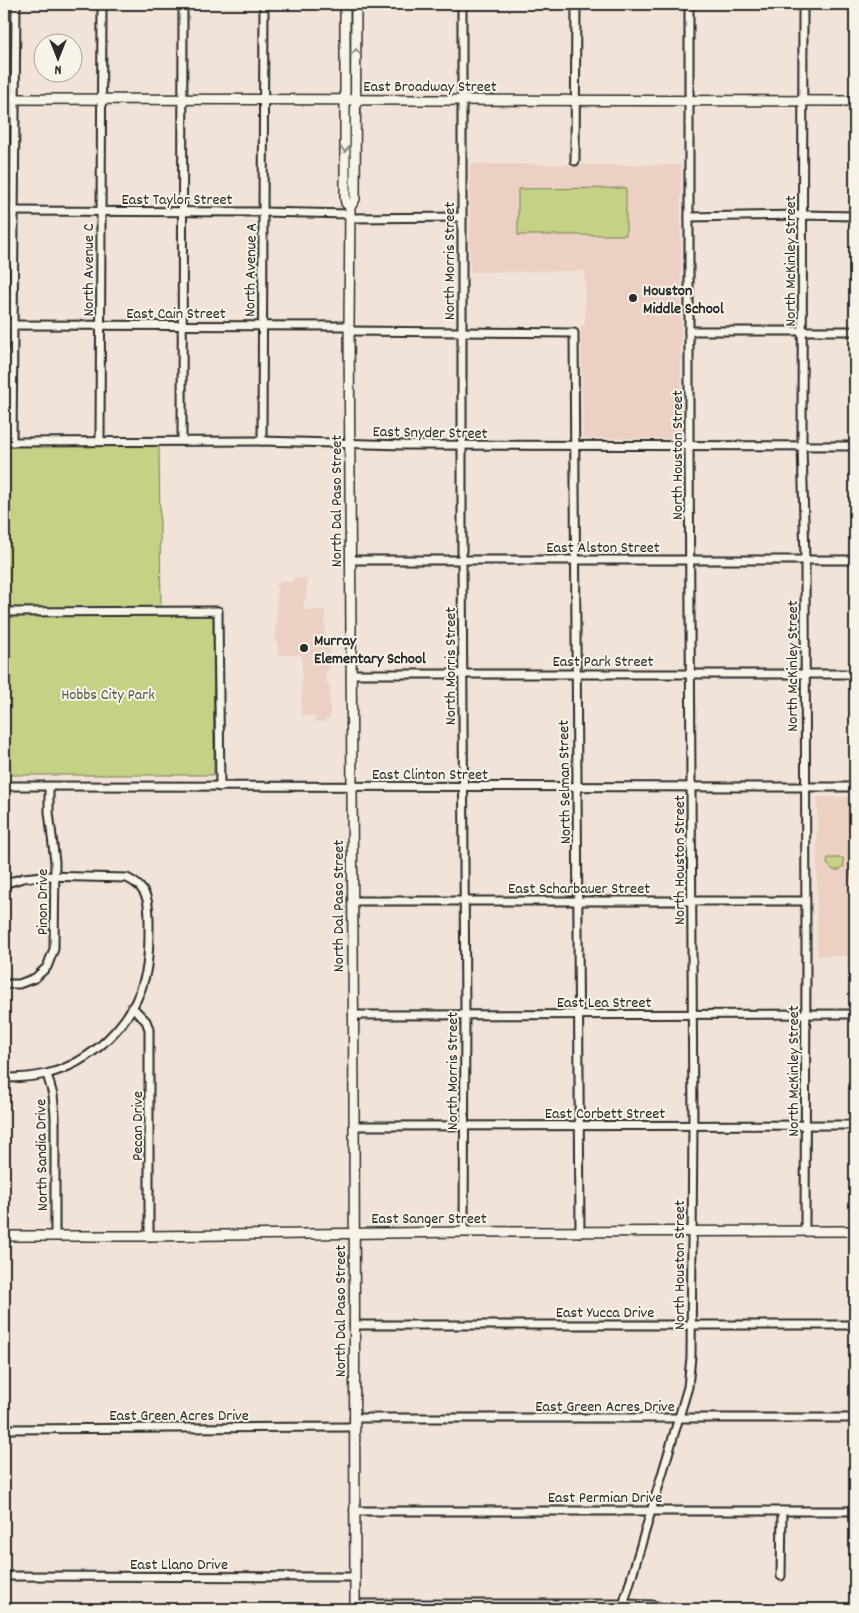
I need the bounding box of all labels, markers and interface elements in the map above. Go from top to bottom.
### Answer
north arrow [32,32,82,82]
one-way arrow [351,48,361,56]
text: N [54,59,61,79]
street label: East Broadway Street [363,76,497,99]
one-way arrow [340,145,350,153]
street label: East Taylor Street [122,189,233,212]
street label: North McKinley Street [780,195,803,327]
street label: North Morris Street [439,202,462,320]
street label: North Avenue C [78,223,101,317]
street label: North Avenue A [239,223,264,317]
place label: Houston Middle School [643,280,724,321]
marker: Houston Middle School [627,292,639,304]
street label: East Cain Street [126,303,226,326]
street label: North Houston Street [667,390,690,520]
street label: East Snyder Street [372,421,488,446]
street label: North Dal Paso Street [326,435,349,567]
street label: East Alston Street [546,537,660,560]
street label: North McKinley Street [782,600,805,732]
street label: North Morris Street [440,607,463,725]
place label: Murray Elementary School [314,630,426,671]
marker: Murray Elementary School [298,642,310,654]
street label: East Park Street [553,651,654,674]
park label: Hobbs City Park [61,684,155,707]
street label: North Selman Street [553,720,578,844]
street label: East Clinton Street [372,764,488,787]
street label: North Houston Street [669,795,692,925]
street label: North Dal Paso Street [328,840,351,972]
street label: Pinon Drive [32,869,55,935]
street label: East Scharbauer Street [508,878,650,901]
street label: East Lea Street [557,992,651,1015]
street label: North McKinley Street [783,1005,806,1137]
street label: North Morris Street [442,1012,465,1130]
street label: Pecan Drive [127,1091,150,1161]
street label: North Sandia Drive [30,1099,55,1211]
street label: East Corbett Street [545,1103,665,1126]
street label: North Houston Street [669,1200,692,1330]
street label: East Sanger Street [371,1208,487,1231]
street label: North Dal Paso Street [330,1245,353,1377]
street label: East Yucca Drive [556,1302,654,1325]
street label: East Green Acres Drive [535,1396,675,1419]
street label: East Green Acres Drive [109,1405,249,1428]
street label: East Permian Drive [548,1487,662,1510]
street label: East Llano Drive [130,1554,228,1577]

